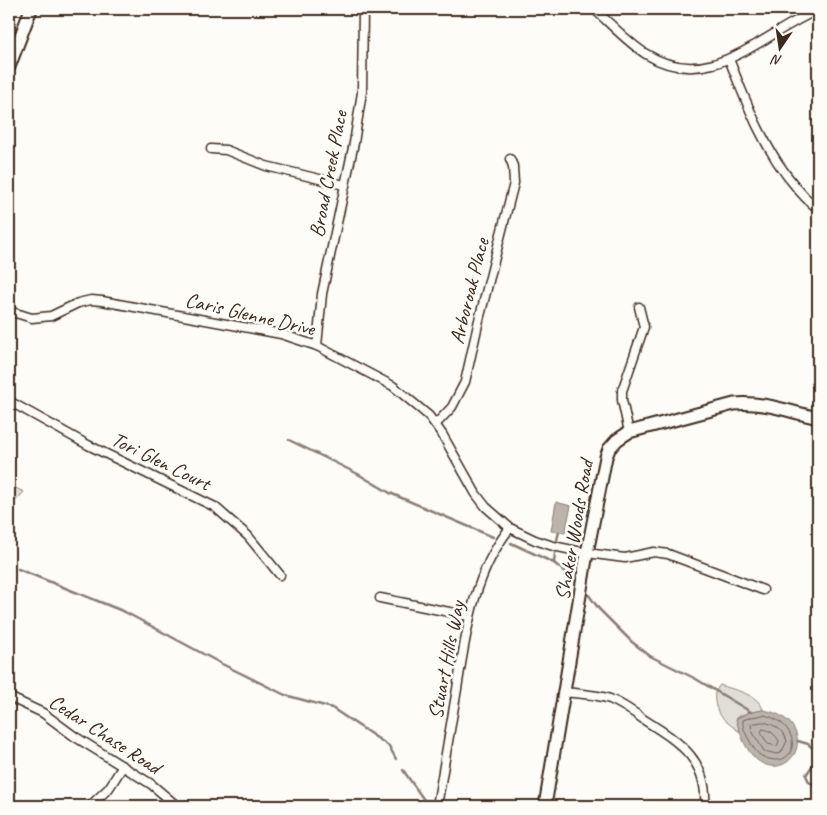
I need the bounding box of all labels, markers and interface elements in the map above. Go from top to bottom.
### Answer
north arrow [754,22,804,72]
text: N [769,50,783,69]
street label: Broad Creek Place [303,107,353,239]
street label: Arboroak Place [443,234,495,346]
street label: Caris Glenne Drive [183,287,318,342]
street label: Tori Glen Court [107,426,217,497]
street label: Shaker Woods Road [549,455,600,602]
street label: Stuart Hills Way [422,597,471,721]
street label: Cedar Chase Road [44,688,169,782]

